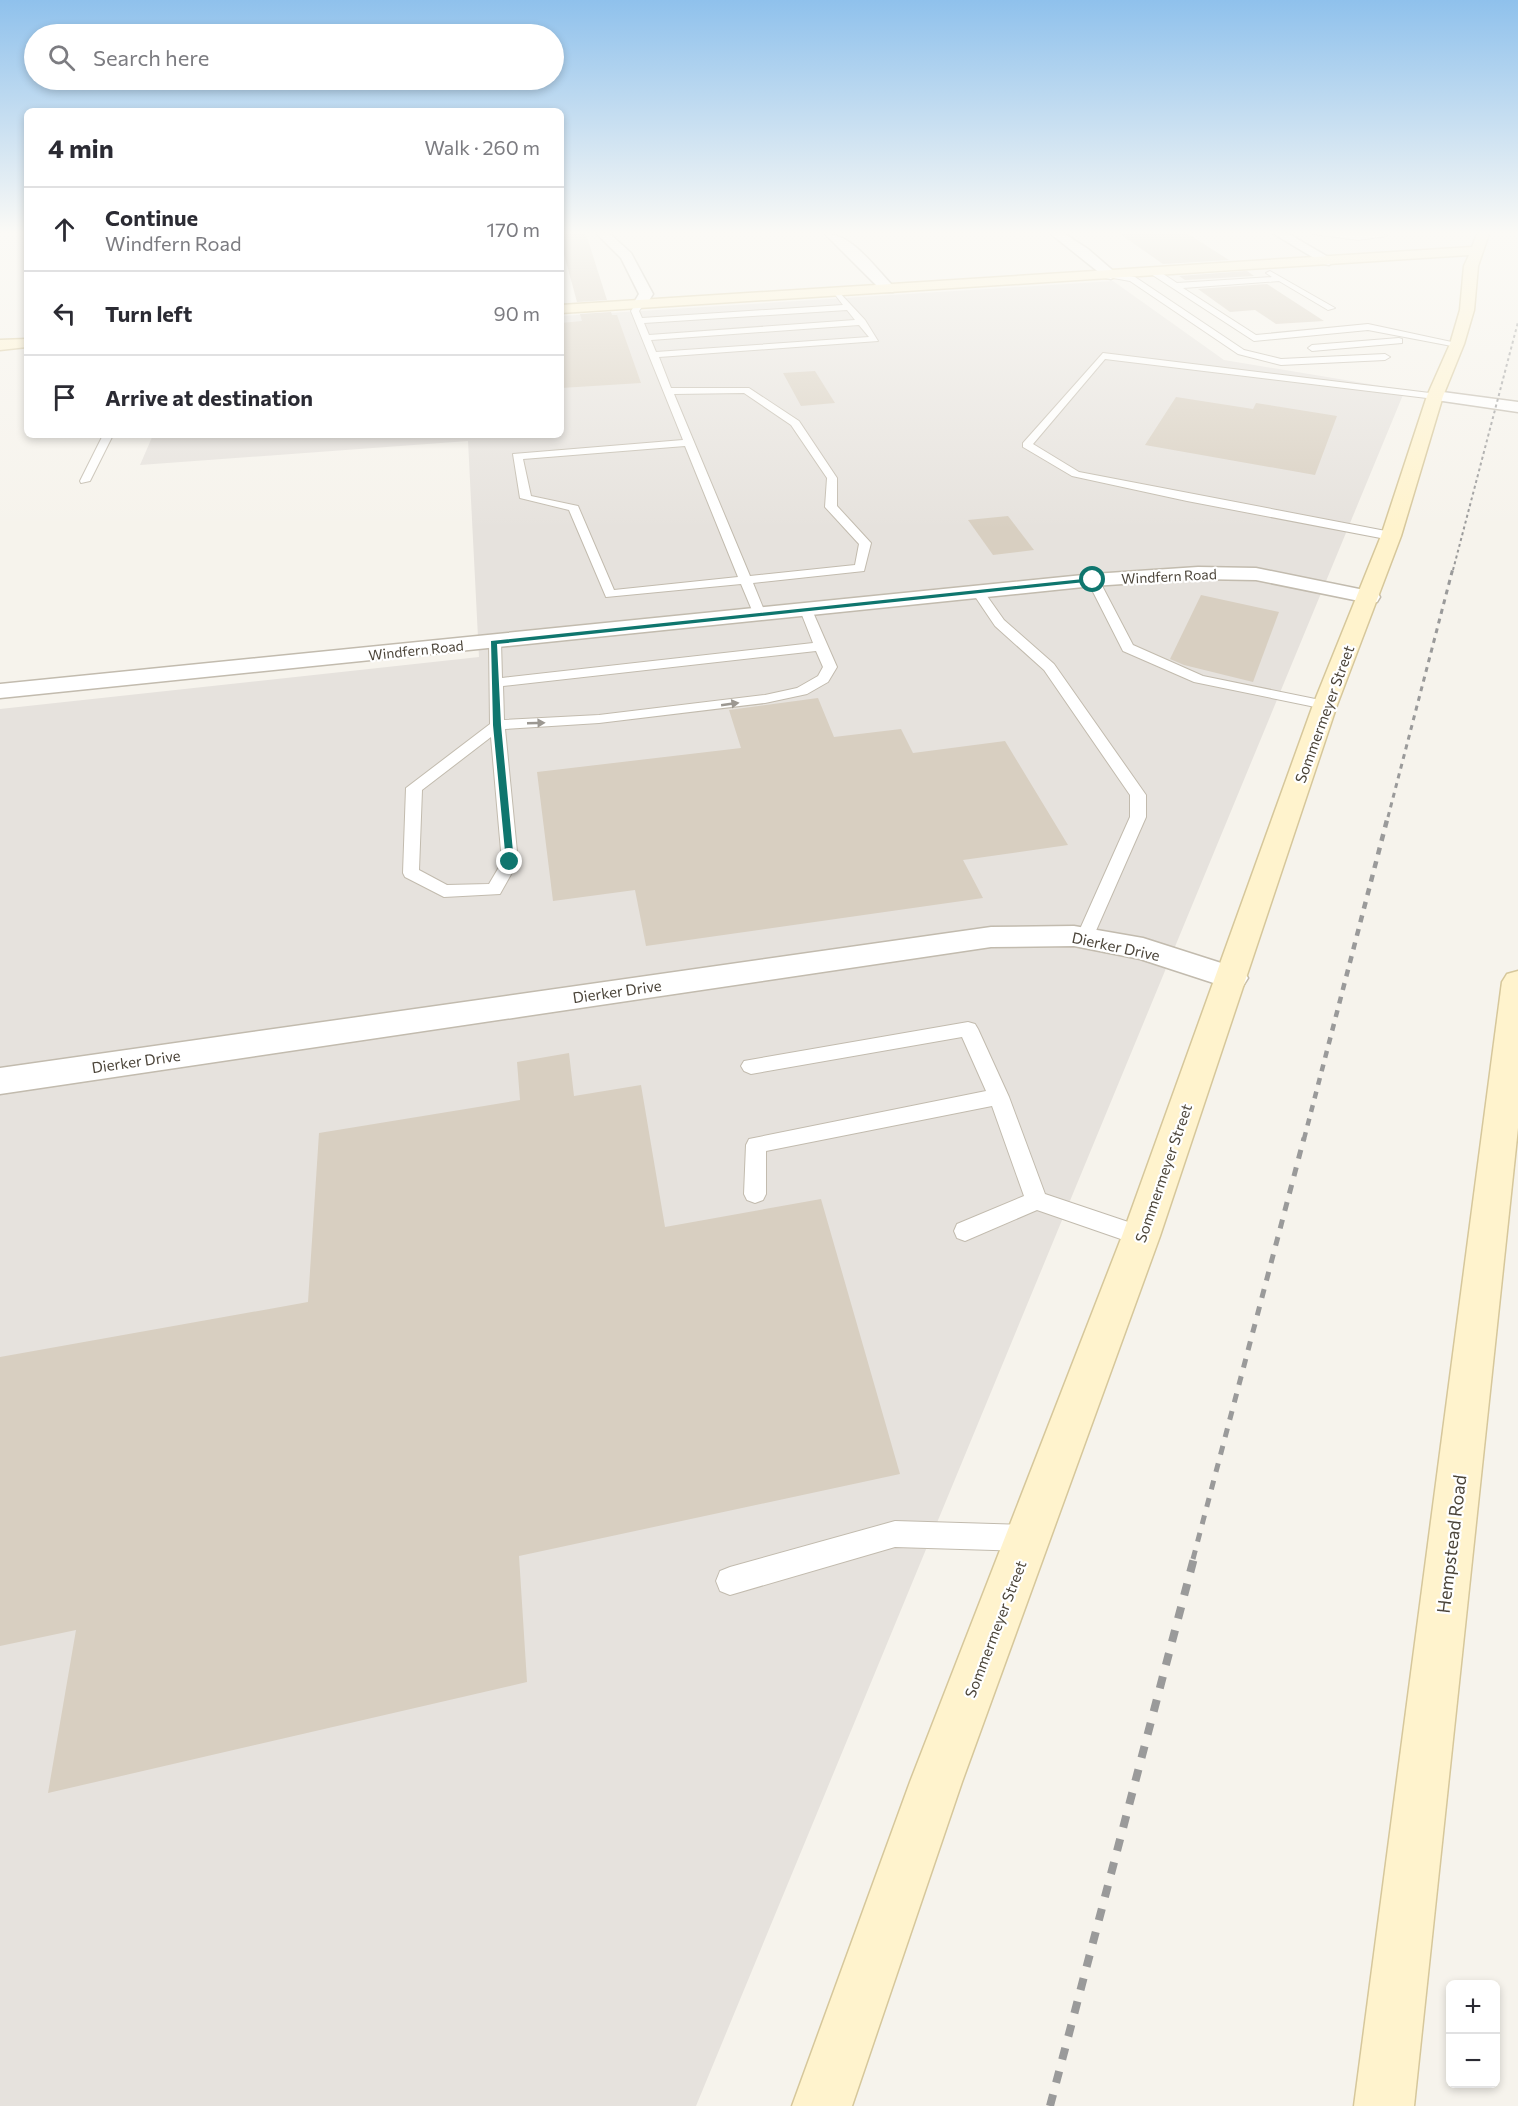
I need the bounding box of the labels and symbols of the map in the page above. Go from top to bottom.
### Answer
street label: Windfern Road [1121,565,1217,587]
route start [1079,566,1105,592]
street label: Windfern Road [368,637,464,663]
street label: Sommermeyer Street [1291,643,1357,785]
one-way arrow [720,700,739,709]
one-way arrow [526,719,545,728]
route end [496,848,522,874]
street label: Dierker Drive [1070,928,1162,964]
street label: Dierker Drive [571,976,663,1006]
street label: Dierker Drive [90,1046,182,1076]
street label: Sommermeyer Street [1131,1101,1195,1245]
street label: Hempstead Road [1432,1474,1470,1614]
street label: Sommermeyer Street [961,1558,1029,1700]

